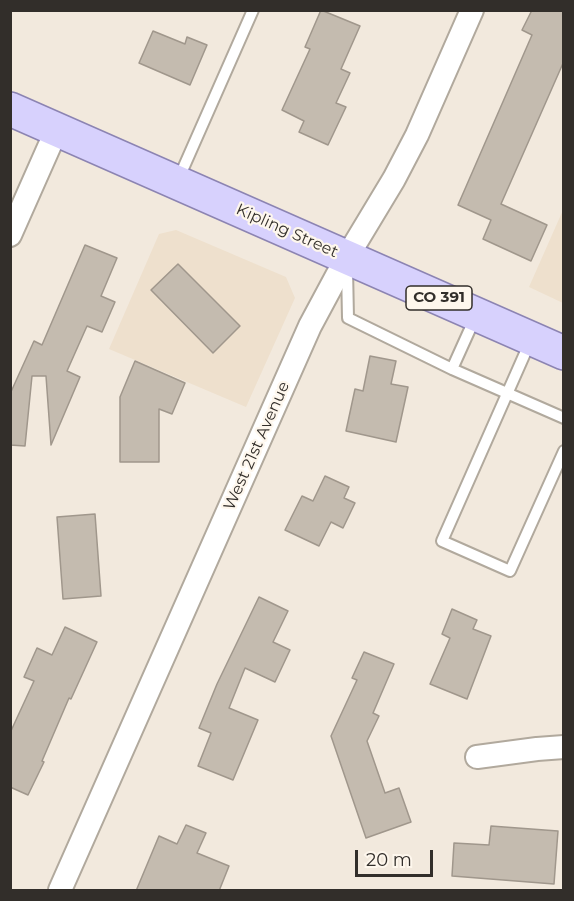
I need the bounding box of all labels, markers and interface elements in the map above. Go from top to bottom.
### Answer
street label: Kipling Street [233,200,341,262]
road number: CO 391 [406,286,472,310]
street label: West 21st Avenue [220,379,294,513]
scale bar [358,838,436,876]
text: 20 m [366,849,412,871]

